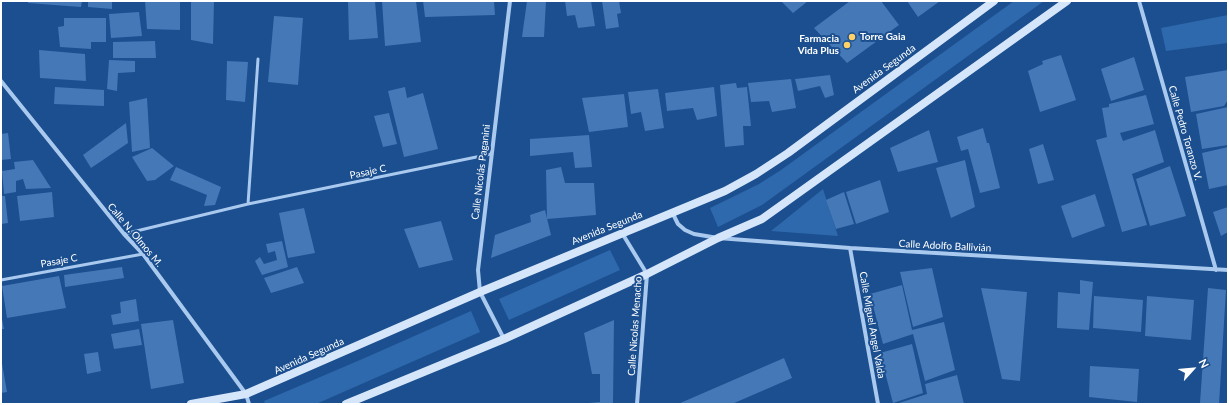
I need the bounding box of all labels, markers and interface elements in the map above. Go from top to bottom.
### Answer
place label: Torre Gaia [860,31,906,43]
marker: Torre Gaia [847,32,857,42]
place label: Farmacia Vida Plus [798,33,839,56]
marker: Farmacia Vida Plus [842,40,852,50]
street label: Avenida Segunda [850,42,918,96]
street label: Calle Pedro Toranzo V. [1166,84,1204,182]
street label: Calle Nicolás Paganini [469,124,493,220]
street label: Pasaje C [349,162,387,182]
street label: Calle N. Olmos M. [105,201,165,269]
street label: Avenida Segunda [570,208,644,248]
street label: Calle Adolfo Ballivián [898,238,992,254]
street label: Pasaje C [40,252,78,270]
street label: Calle Miguel Angel Valda [857,271,887,379]
street label: Calle Nicolas Menacho [626,276,644,376]
street label: Avenida Segunda [272,335,346,377]
north arrow [1173,349,1213,389]
text: N [1196,357,1212,370]

